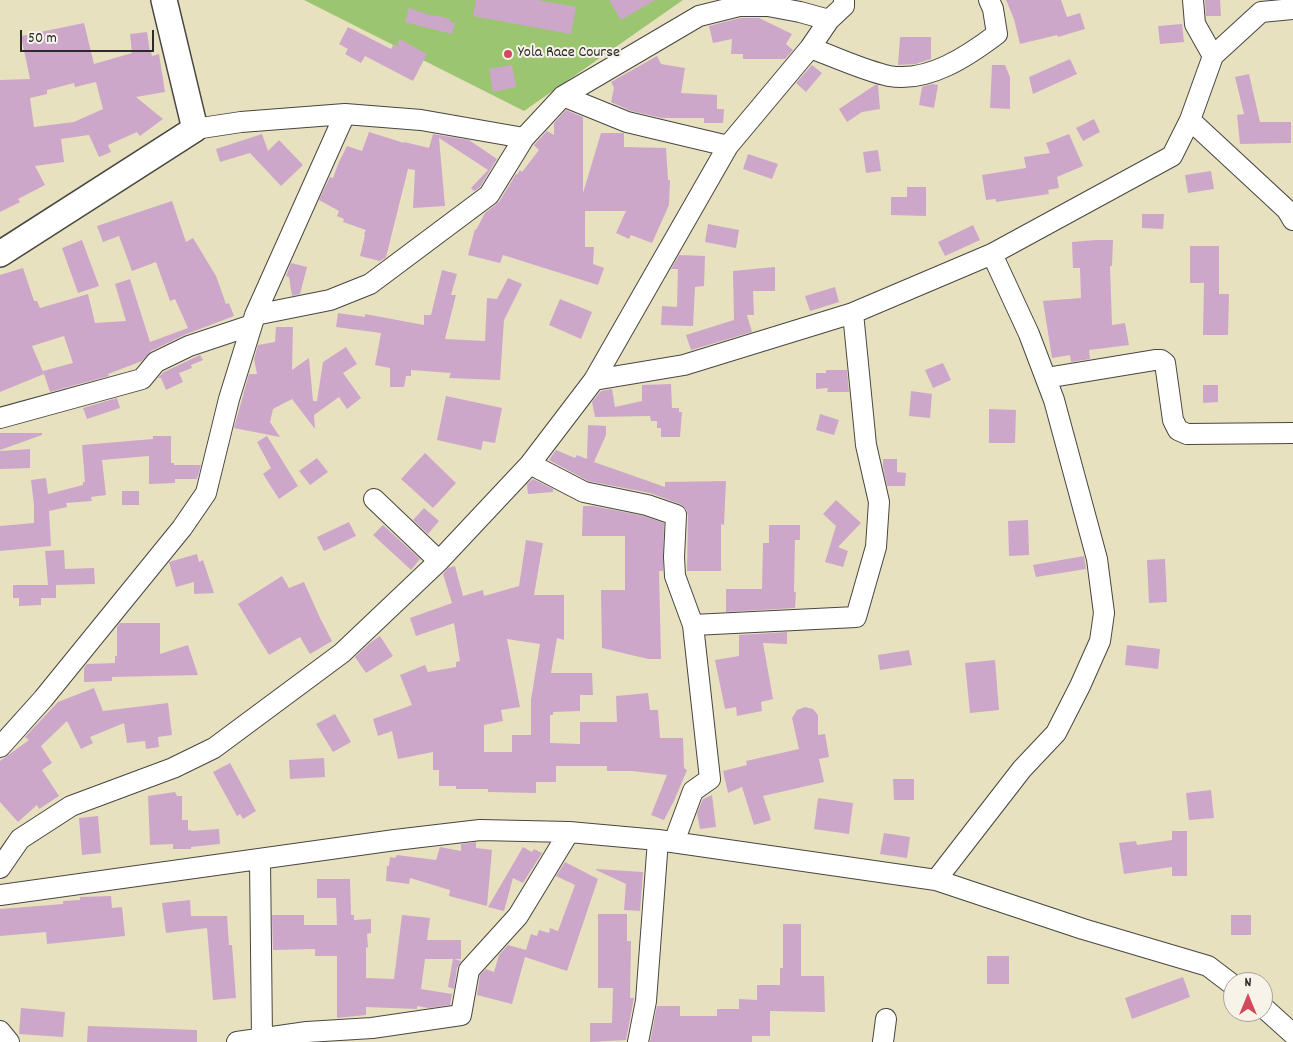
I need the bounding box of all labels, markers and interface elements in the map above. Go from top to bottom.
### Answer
scale bar [22,20,156,52]
text: 50 m [28,28,57,50]
place label: Yola Race Course [518,44,620,64]
marker: Yola Race Course [502,48,514,60]
north arrow [1223,972,1273,1022]
text: N [1245,973,1251,993]

